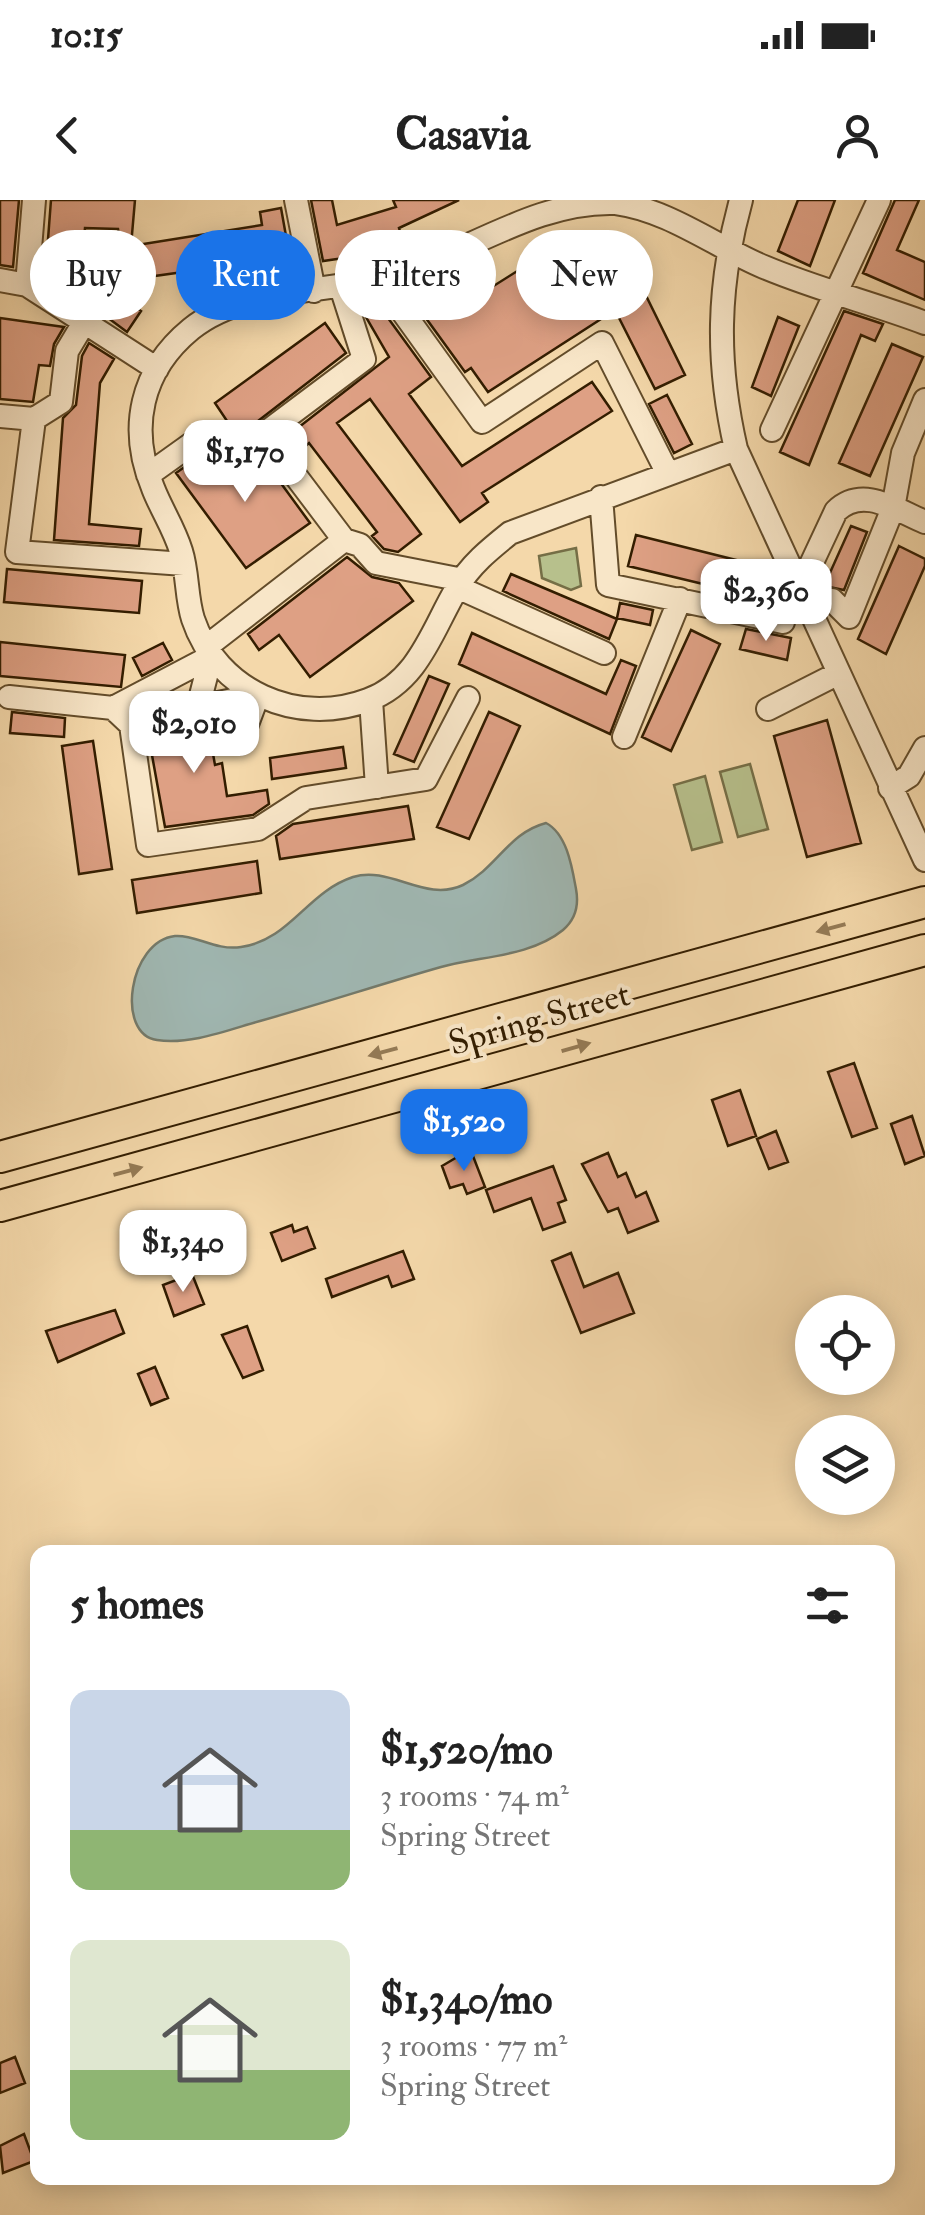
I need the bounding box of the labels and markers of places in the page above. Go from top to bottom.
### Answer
pin: $1,170 [164,420,326,505]
pin: $2,360 [685,559,847,644]
pin: $2,010 [113,691,275,776]
pin: $1,520 [383,1089,545,1174]
pin: $1,340 [102,1210,264,1295]

